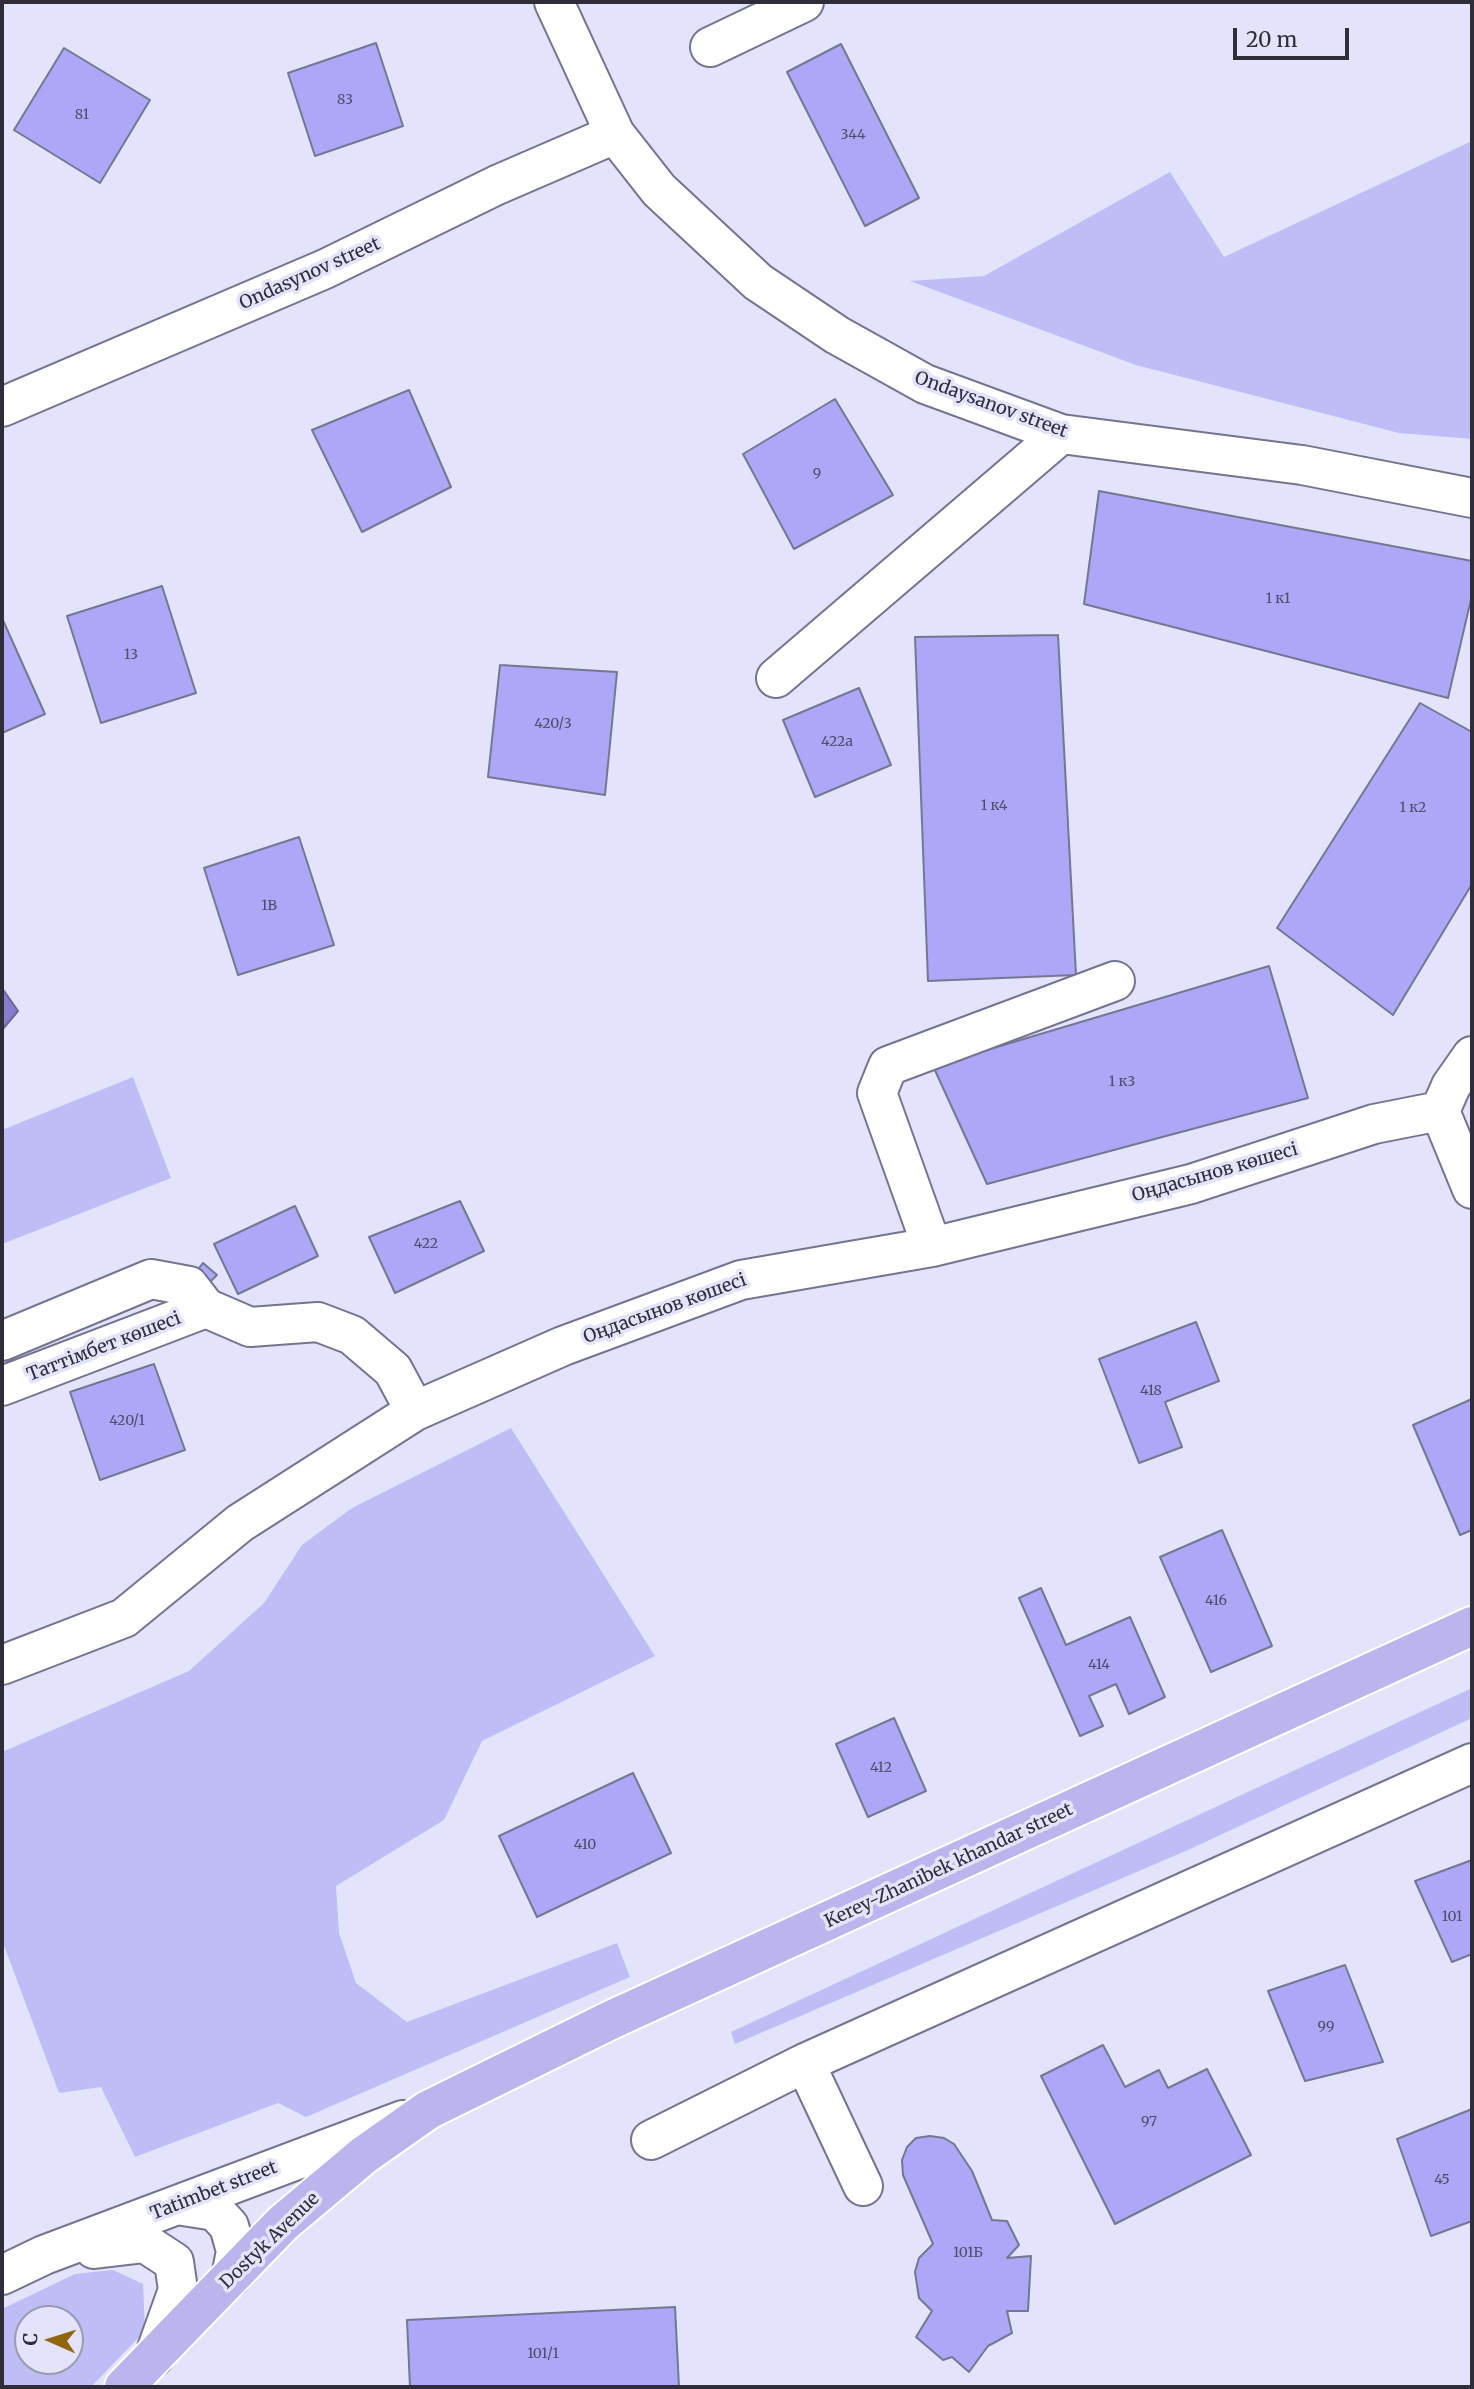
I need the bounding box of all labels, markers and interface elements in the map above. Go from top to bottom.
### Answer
scale bar [1236,14,1352,58]
text: 20 m [1246,26,1297,53]
house number: 83 [337,92,353,108]
house number: 81 [75,107,89,123]
house number: 344 [840,127,866,143]
street label: Ondasynov street [236,233,384,315]
street label: Ondaysanov street [912,367,1070,443]
house number: 9 [813,466,821,482]
house number: 1 к1 [1266,591,1290,607]
house number: 13 [124,647,138,663]
house number: 420/3 [534,716,572,732]
house number: 422а [821,734,853,750]
house number: 1 к4 [981,798,1007,814]
house number: 1 к2 [1400,800,1426,816]
house number: 1B [261,898,277,914]
house number: 1 к3 [1109,1074,1135,1090]
street label: Оңдасынов көшесі [1130,1139,1300,1207]
house number: 422 [414,1236,438,1252]
street label: Оңдасынов көшесі [581,1270,749,1348]
street label: Таттімбет көшесі [24,1308,184,1386]
house number: 418 [1140,1383,1162,1399]
house number: 420/1 [109,1413,145,1429]
house number: 416 [1205,1593,1227,1609]
house number: 414 [1088,1657,1110,1673]
house number: 412 [870,1760,892,1776]
street label: Kerey-Zhanibek khandar street [822,1799,1076,1933]
house number: 410 [574,1837,596,1853]
house number: 101 [1442,1909,1462,1925]
house number: 99 [1318,2019,1334,2035]
house number: 97 [1141,2114,1157,2130]
street label: Tatimbet street [148,2157,280,2225]
house number: 45 [1434,2172,1450,2188]
street label: Dostyk Avenue [216,2188,324,2294]
house number: 101Б [953,2245,983,2261]
north arrow [14,2305,84,2375]
text: С [18,2332,42,2346]
house number: 101/1 [527,2346,559,2362]

